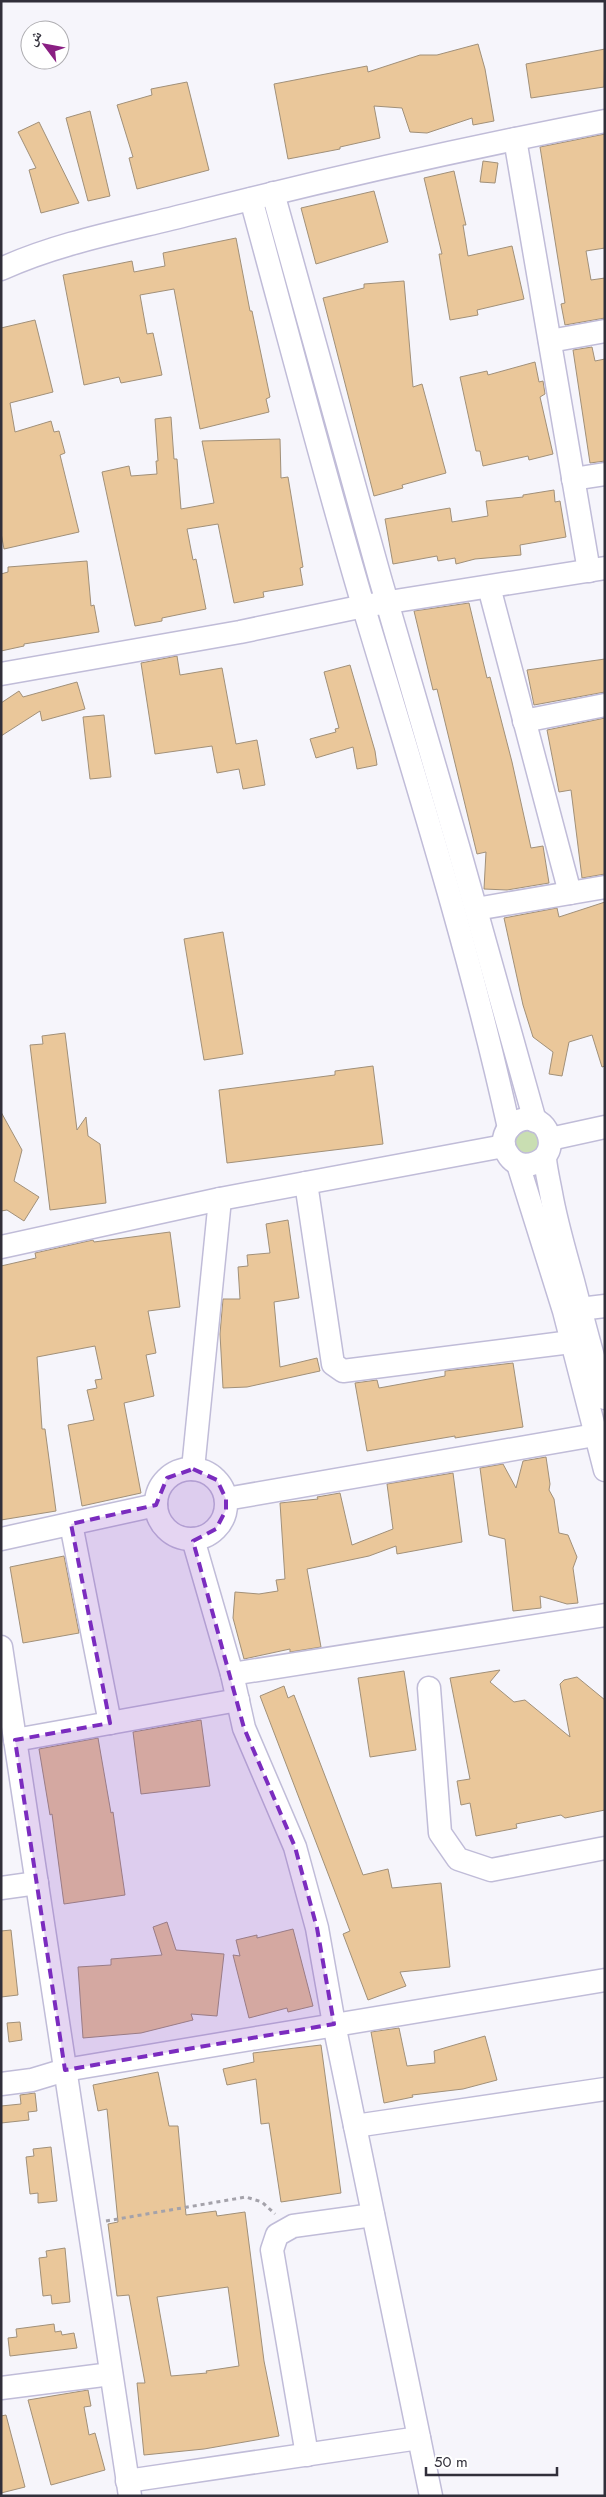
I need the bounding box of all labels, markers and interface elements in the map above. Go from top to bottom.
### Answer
north arrow [20,20,70,70]
text: ش [22,26,46,50]
scale bar [426,2444,557,2476]
text: 50 m [434,2451,468,2473]

